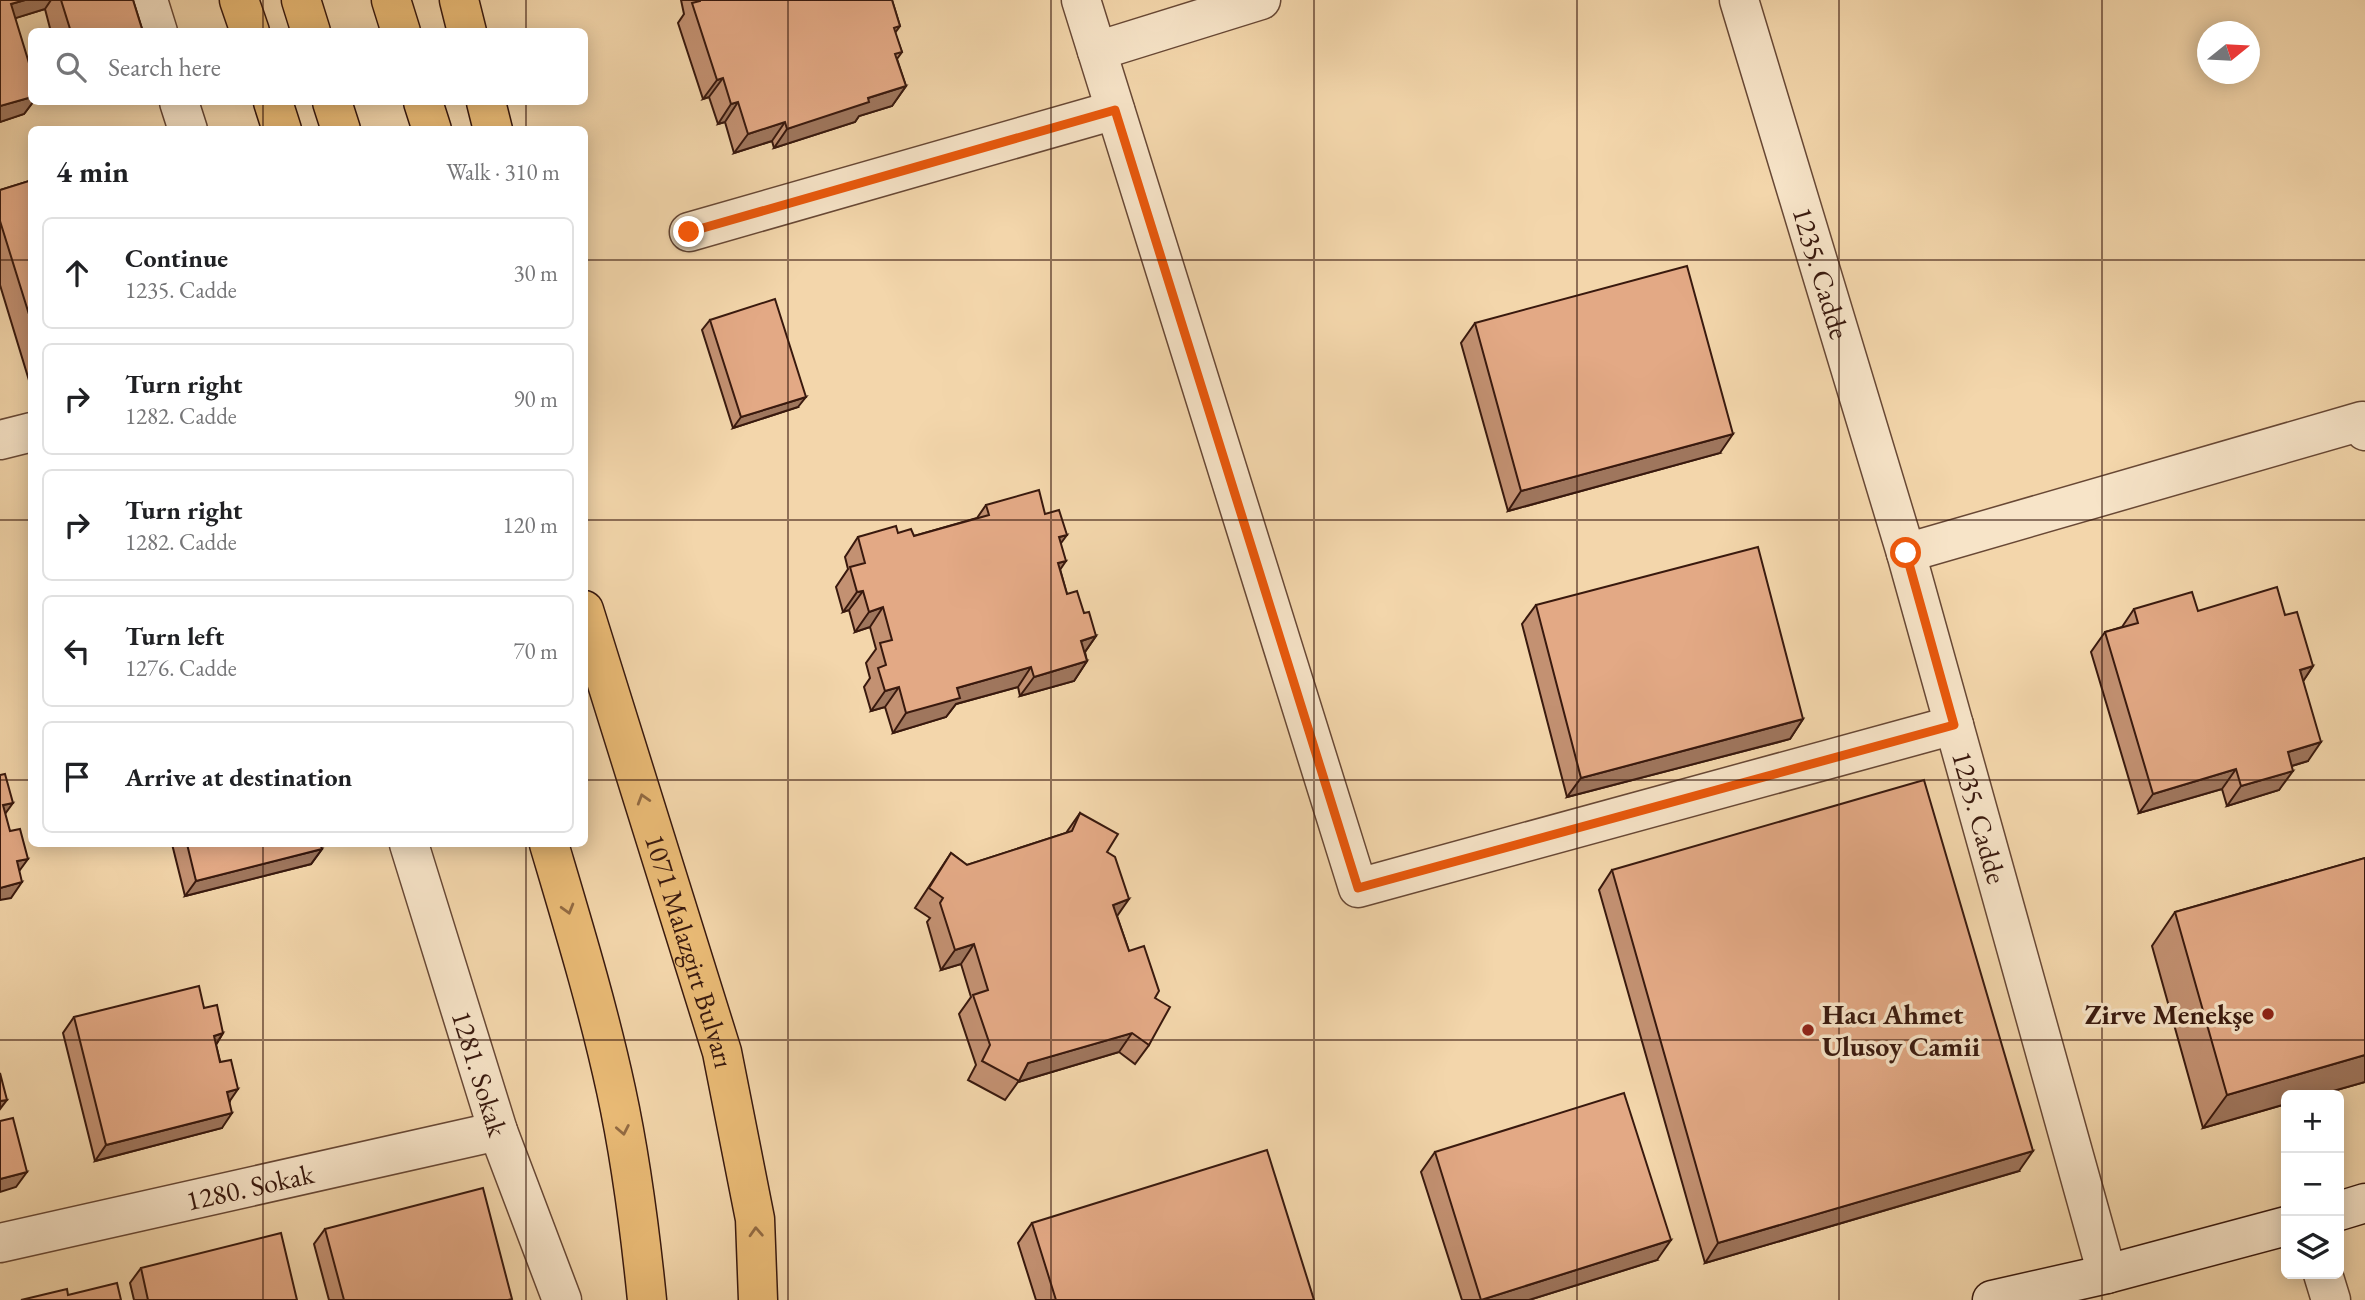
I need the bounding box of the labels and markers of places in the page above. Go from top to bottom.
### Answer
place label: Hacı Ahmet Ulusoy Camii [1822,996,1980,1064]
place label: Zirve Menekşe [2085,996,2254,1032]
marker: Zirve Menekşe [2260,1006,2276,1022]
marker: Hacı Ahmet Ulusoy Camii [1800,1022,1816,1038]

